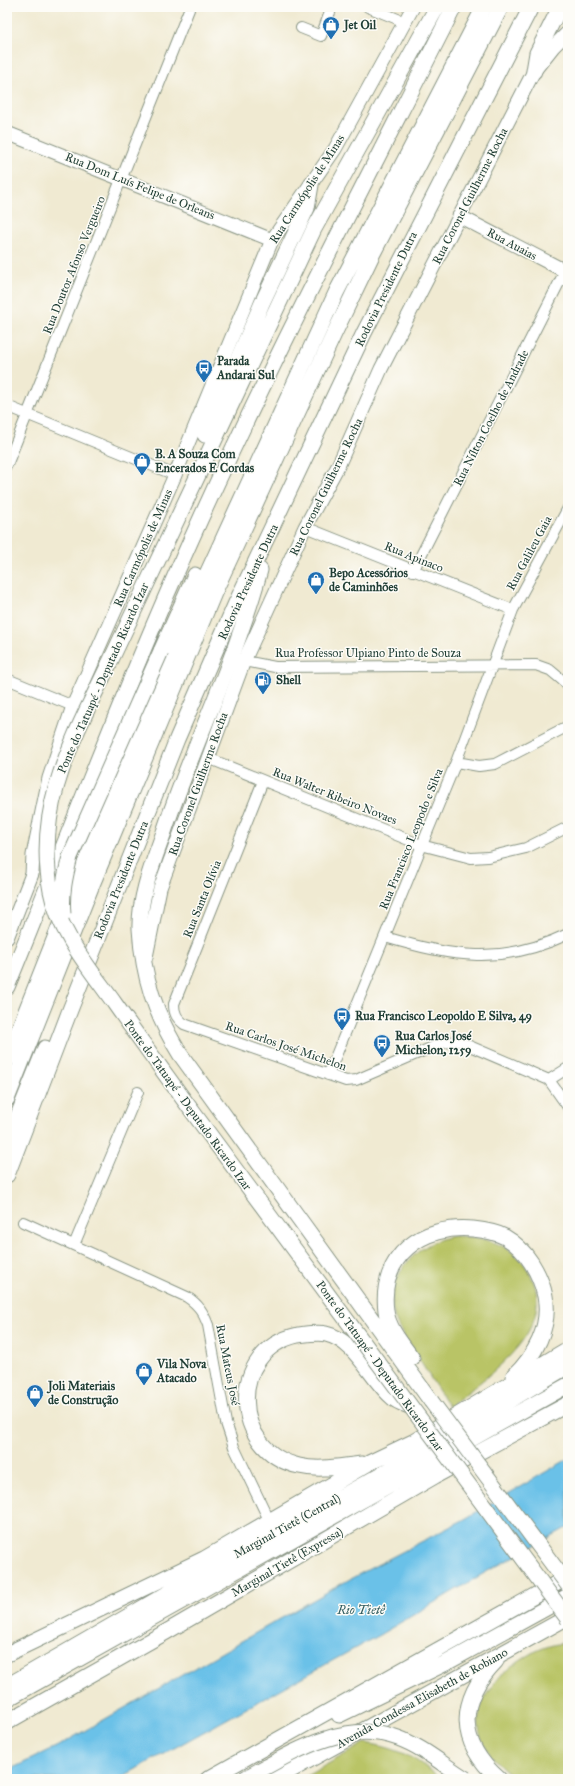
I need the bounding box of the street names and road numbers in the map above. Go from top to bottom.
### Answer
street label: Rua Coronel Guilherme Rocha [429,125,511,267]
street label: Rua Carmópolis de Minas [267,132,347,246]
street label: Rua Dom Luís Felipe de Orleans [63,150,217,222]
street label: Rua Doutor Afonso Vergueiro [40,194,109,336]
street label: Rua Auaias [485,225,539,263]
street label: Rodovia Presidente Dutra [352,228,420,349]
street label: Rua Nílton Coelho de Andrade [450,348,532,488]
street label: Rua Coronel Guilherme Rocha [287,415,366,558]
street label: Rua Carmópolis de Minas [111,487,175,609]
street label: Rua Galileu Gaia [504,513,555,593]
street label: Rodovia Presidente Dutra [215,521,281,642]
street label: Rua Apinaco [382,539,446,575]
street label: Ponte do Tatuapé - Deputado Ricardo Izar [54,580,152,776]
street label: Rua Professor Ulpiano Pinto de Souza [275,646,462,660]
street label: Rua Coronel Guilherme Rocha [166,710,231,857]
street label: Rua Walter Ribeiro Novaes [271,765,399,827]
street label: Rua Francisco Leopodo e Silva [376,765,446,912]
street label: Rodovia Presidente Dutra [91,818,151,941]
street label: Rua Santa Olívia [180,857,224,940]
street label: Ponte do Tatuapé - Deputado Ricardo Izar [121,1017,255,1193]
street label: Rua Carlos José Michelon [223,1019,349,1074]
street label: Ponte do Tatuapé - Deputado Ricardo Izar [313,1278,447,1454]
street label: Rua Mateus José [212,1323,243,1407]
street label: Marginal Tietê (Central) [231,1491,343,1562]
street label: Marginal Tietê (Expressa) [229,1524,346,1601]
street label: Avenida Condessa Elisabeth de Robiano [333,1645,510,1752]

